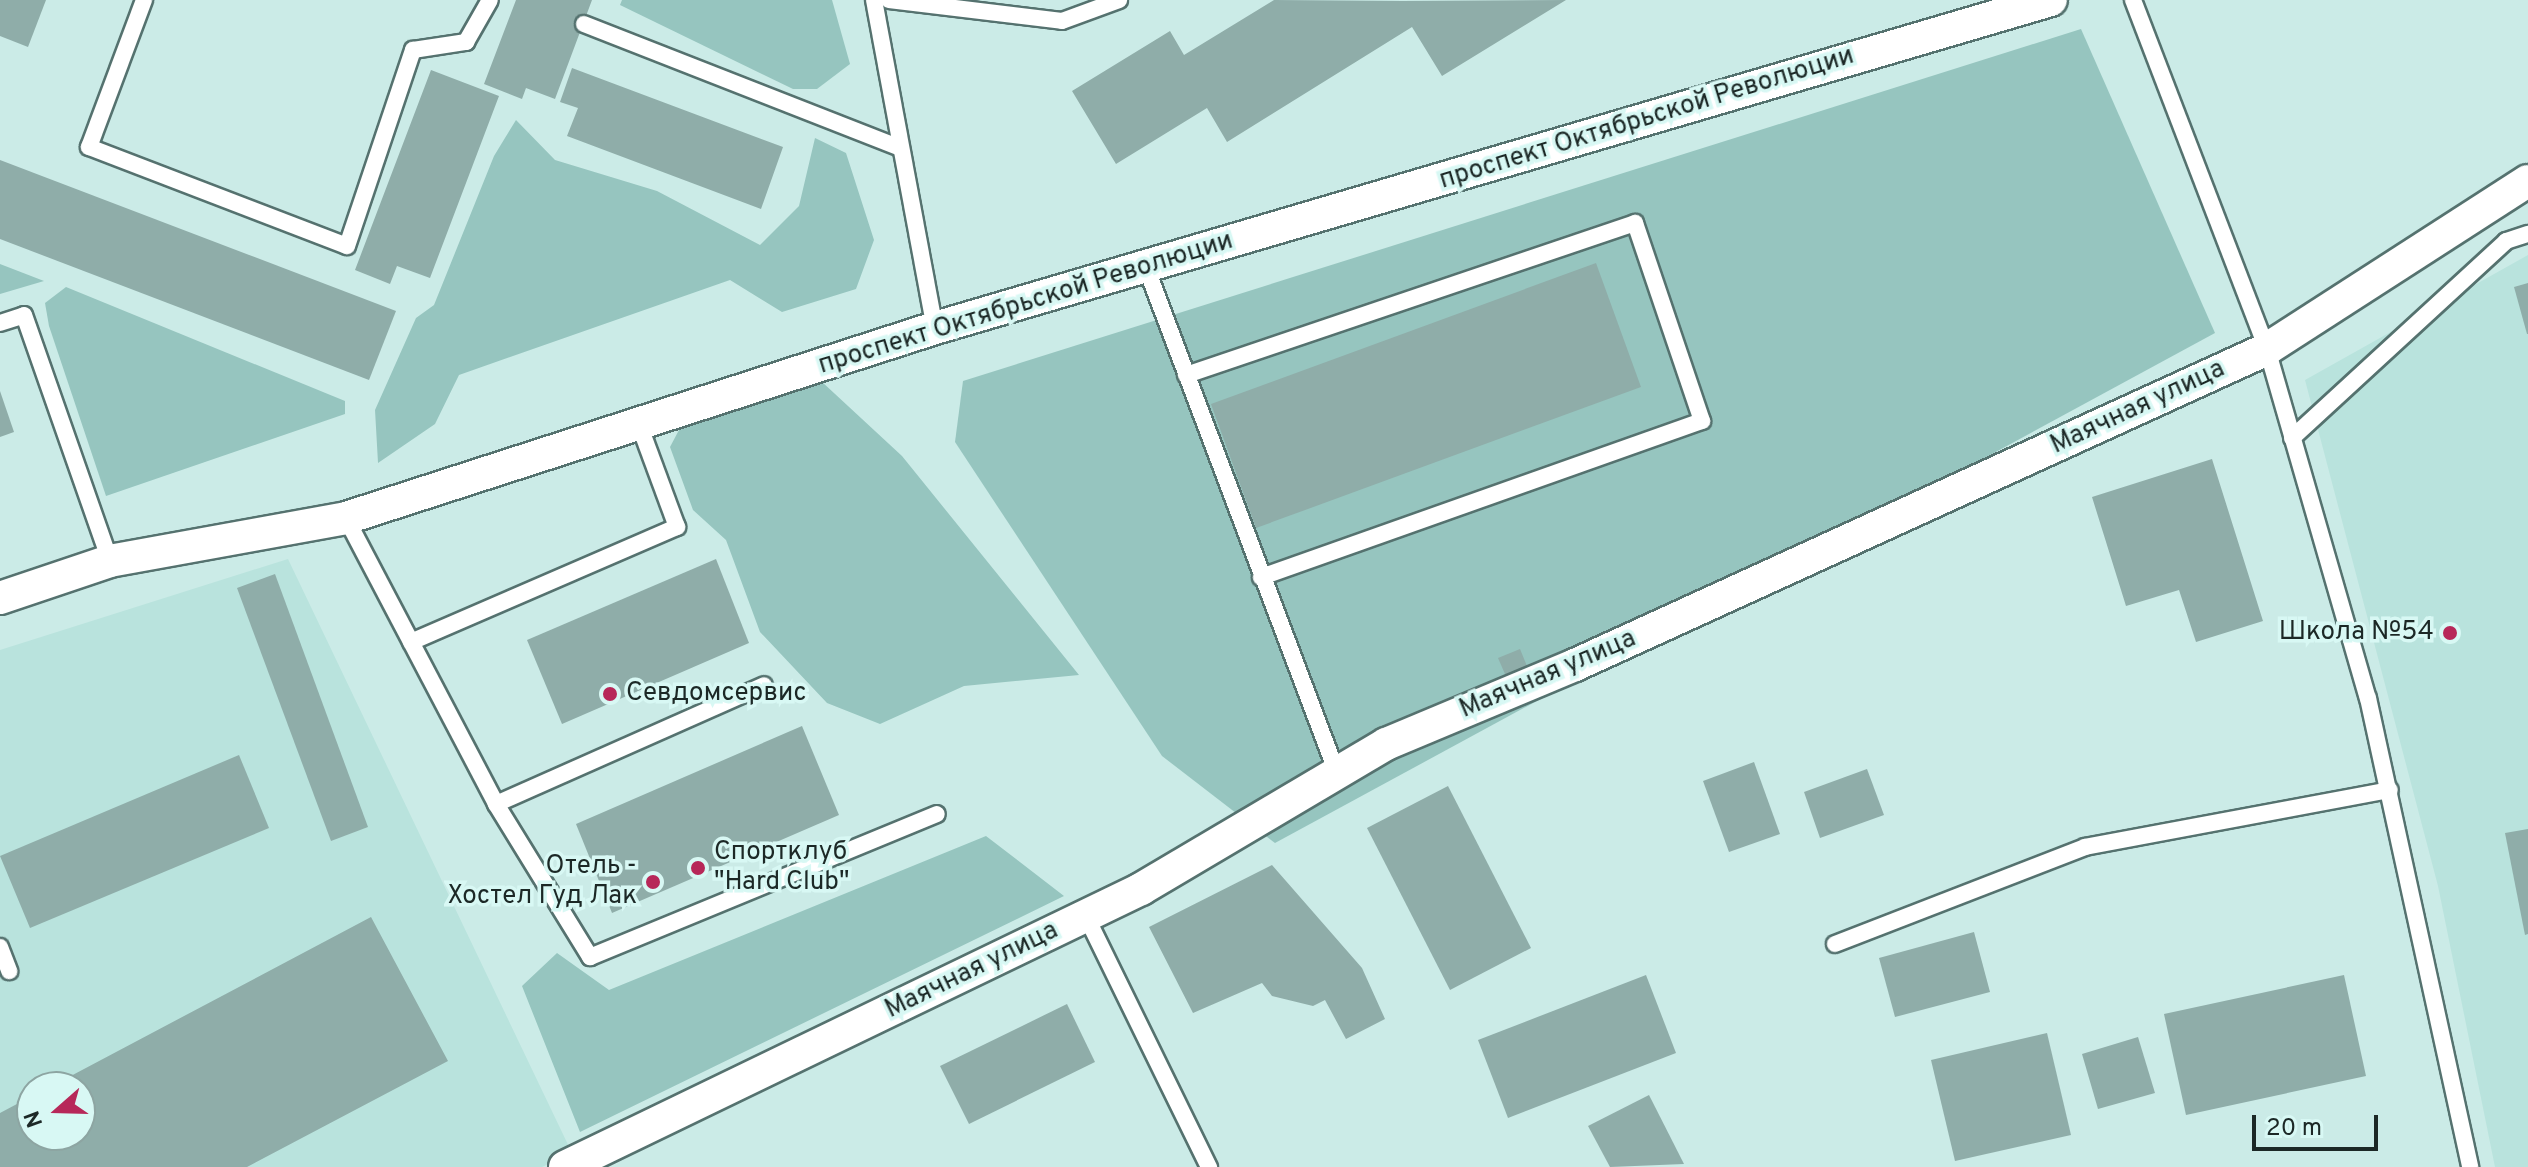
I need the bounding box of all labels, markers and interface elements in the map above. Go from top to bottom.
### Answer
street label: проспект Октябрьской Революции [1436,41,1858,197]
street label: проспект Октябрьской Революции [815,226,1237,382]
street label: Маячная улица [2046,354,2230,462]
place label: Школа №54 [2279,617,2434,649]
street label: Маячная улица [1455,624,1641,726]
marker: Школа №54 [2441,624,2459,642]
place label: Севдомсервис [626,678,806,710]
marker: Севдомсервис [601,685,619,703]
place label: Спортклуб "Hard Club" [714,837,849,898]
place label: Отель - Хостел Гуд Лак [447,851,637,912]
marker: Спортклуб "Hard Club" [689,859,707,877]
marker: Отель - Хостел Гуд Лак [644,873,662,891]
street label: Маячная улица [881,916,1063,1026]
north arrow [16,1071,96,1151]
scale bar [2256,1099,2382,1149]
text: N [19,1107,50,1131]
text: 20 m [2266,1114,2322,1144]

